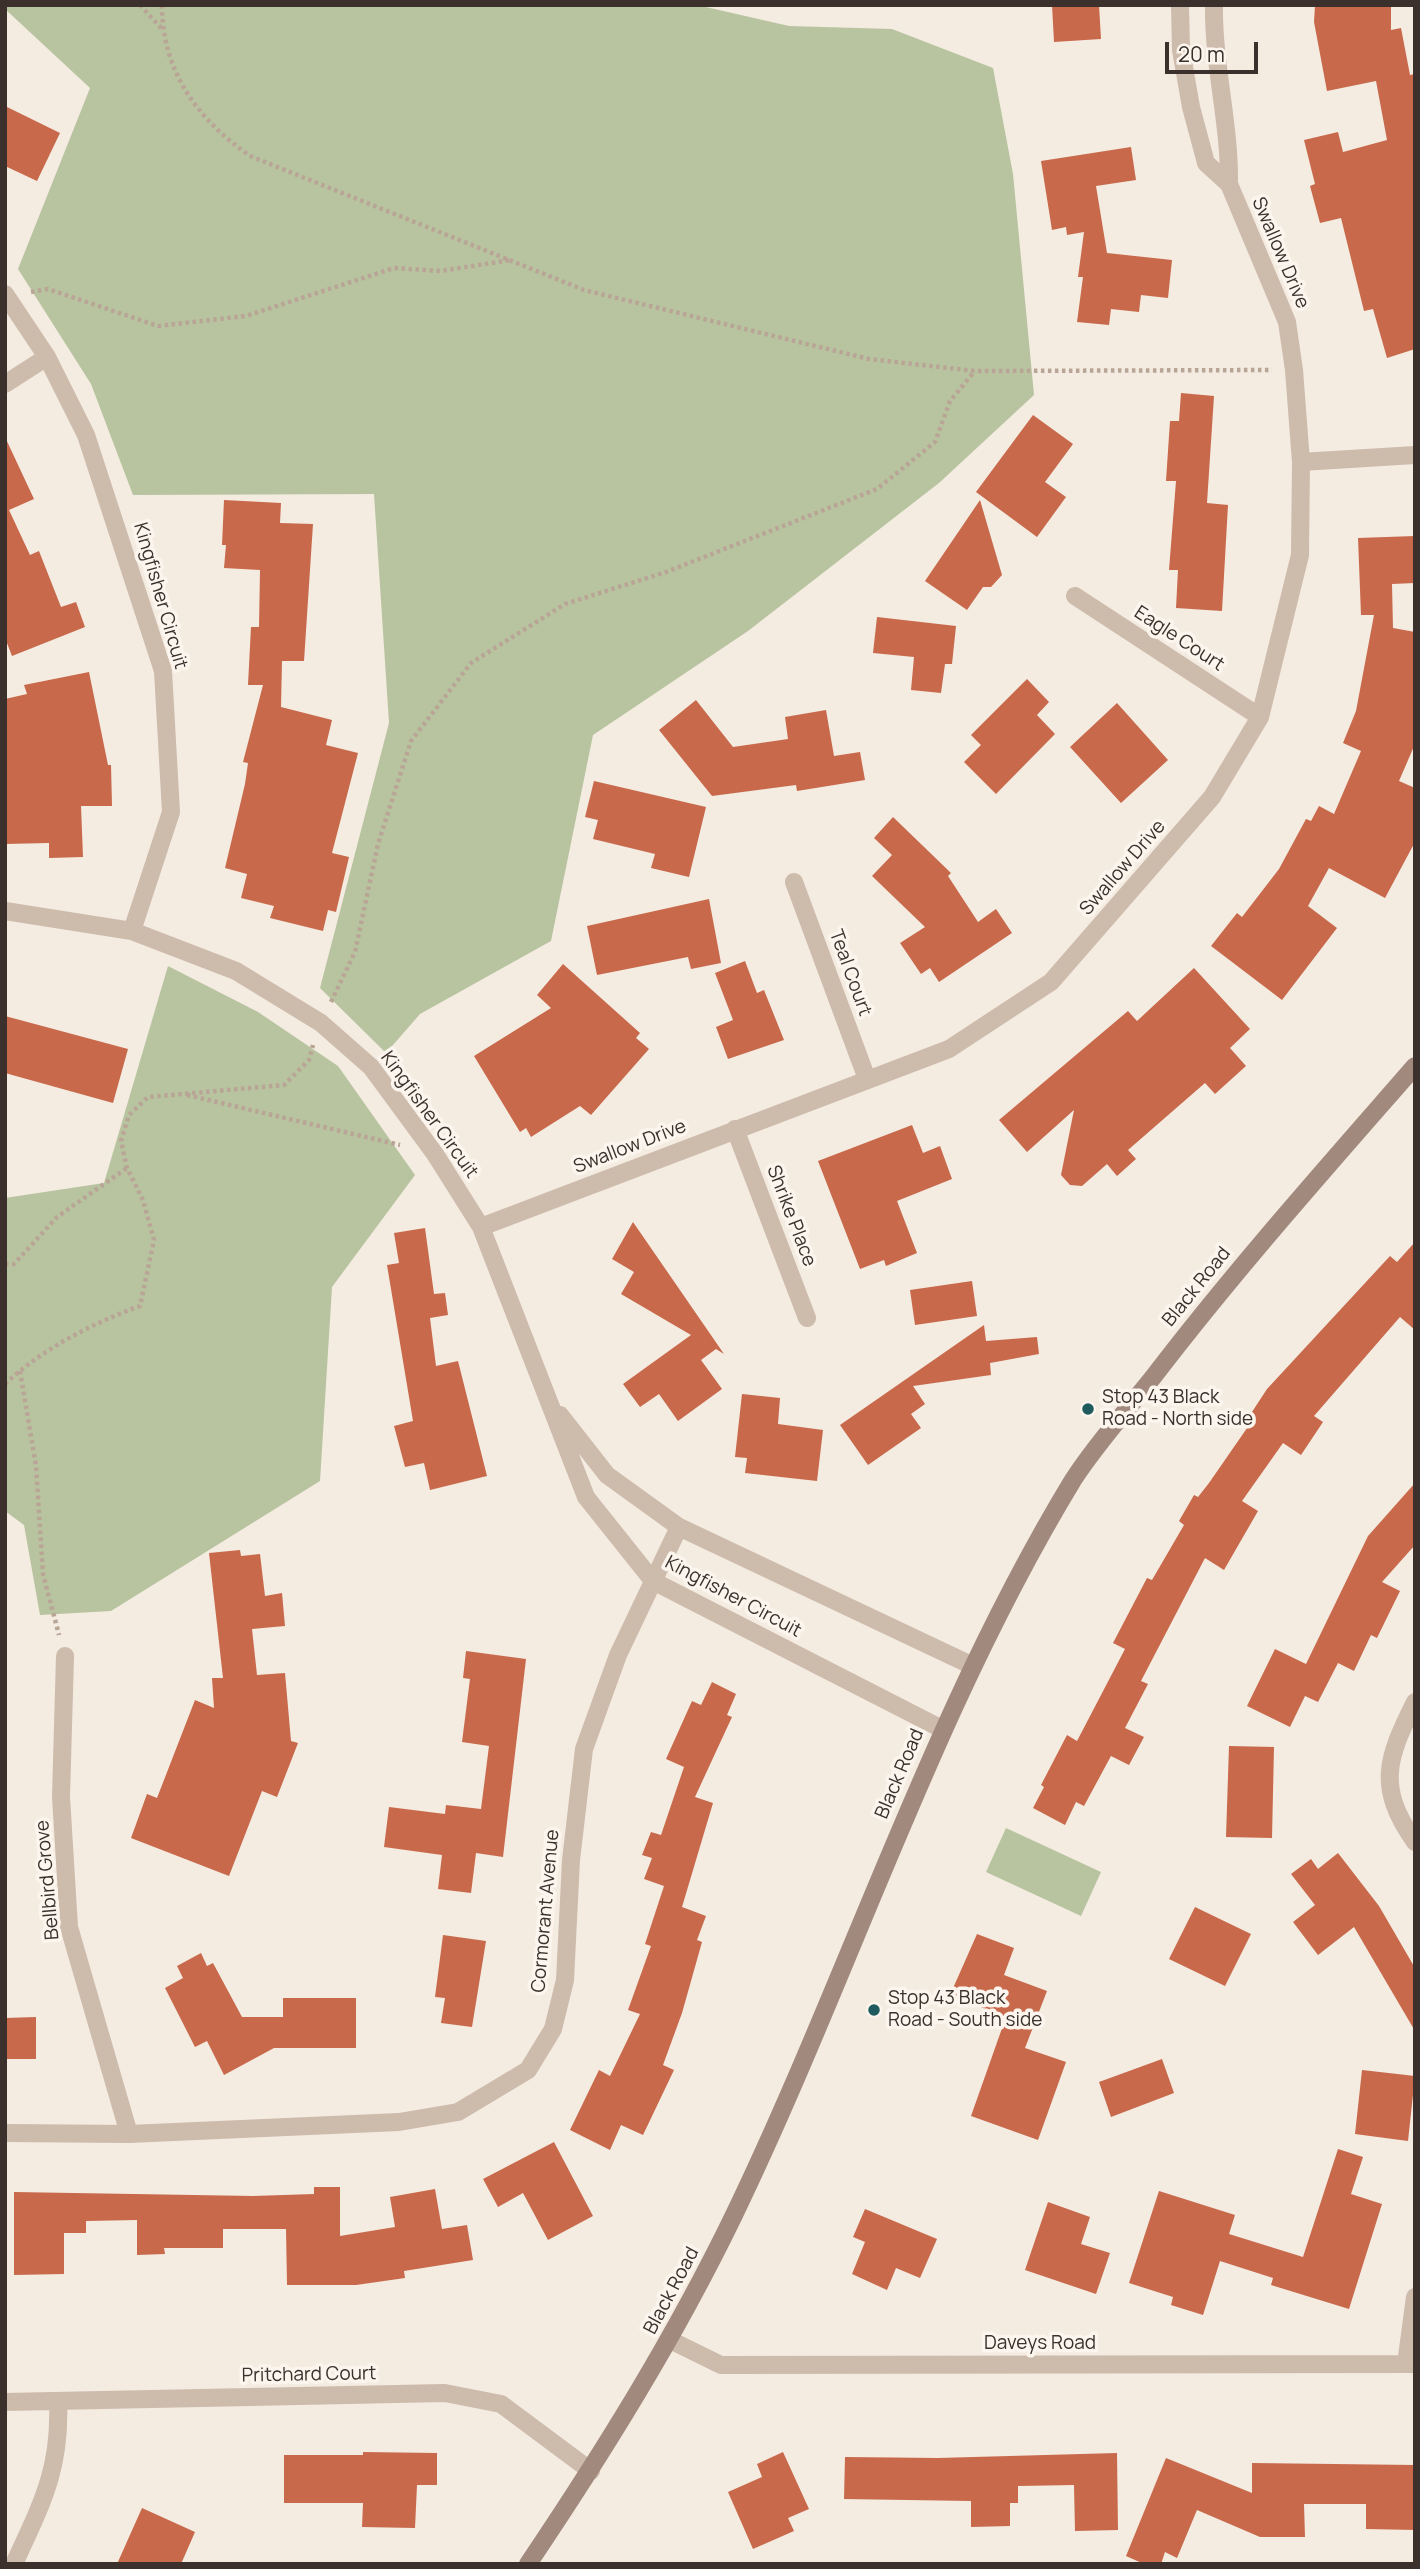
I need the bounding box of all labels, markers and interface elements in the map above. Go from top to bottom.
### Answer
scale bar [1168,28,1261,72]
text: 20 m [1178,40,1225,68]
street label: Swallow Drive [1246,194,1314,312]
street label: Kingfisher Circuit [128,520,192,672]
street label: Eagle Court [1130,602,1228,676]
street label: Swallow Drive [1075,816,1171,920]
street label: Teal Court [824,927,876,1019]
street label: Kingfisher Circuit [375,1047,483,1183]
street label: Swallow Drive [570,1115,690,1179]
street label: Shrike Place [761,1162,821,1270]
street label: Black Road [1158,1243,1236,1331]
place label: Stop 43 Black Road - North side [1102,1387,1253,1431]
marker: Stop 43 Black Road - North side [1080,1401,1096,1417]
street label: Kingfisher Circuit [661,1551,805,1643]
street label: Black Road [871,1726,929,1822]
street label: Bellbird Grove [31,1819,65,1941]
street label: Cormorant Avenue [528,1828,564,1994]
place label: Stop 43 Black Road - South side [888,1988,1042,2032]
marker: Stop 43 Black Road - South side [866,2002,882,2018]
street label: Black Road [640,2244,704,2338]
street label: Daveys Road [984,2333,1096,2355]
street label: Pritchard Court [241,2362,377,2388]

